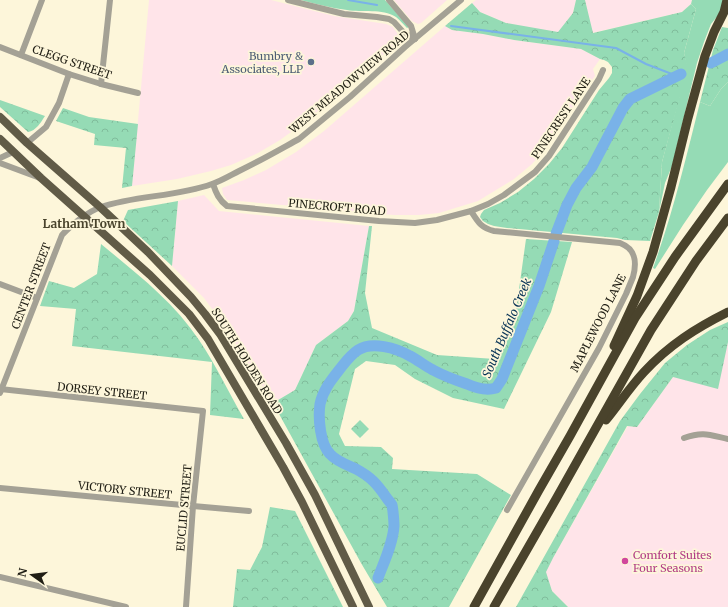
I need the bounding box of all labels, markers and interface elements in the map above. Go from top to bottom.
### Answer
street label: WEST MEADOWVIEW ROAD [285,28,412,137]
street label: CLEGG STREET [30,42,114,82]
place label: Bumbry & Associates, LLP [221,49,304,76]
marker: Bumbry & Associates, LLP [306,57,316,67]
street label: PINECREST LANE [528,74,594,162]
street label: PINECROFT ROAD [288,196,386,218]
district label: Latham Town [43,216,125,231]
street label: CENTER STREET [8,241,54,331]
street label: MAPLEWOOD LANE [567,272,629,374]
water label: South Buffalo Creek [479,275,534,380]
street label: SOUTH HOLDEN ROAD [209,305,285,417]
street label: DORSEY STREET [56,379,148,403]
street label: EUCLID STREET [173,464,195,552]
street label: VICTORY STREET [76,478,173,502]
place label: Comfort Suites Four Seasons [633,548,712,575]
north arrow [12,555,52,595]
marker: Comfort Suites Four Seasons [620,556,630,566]
text: N [14,566,30,578]

